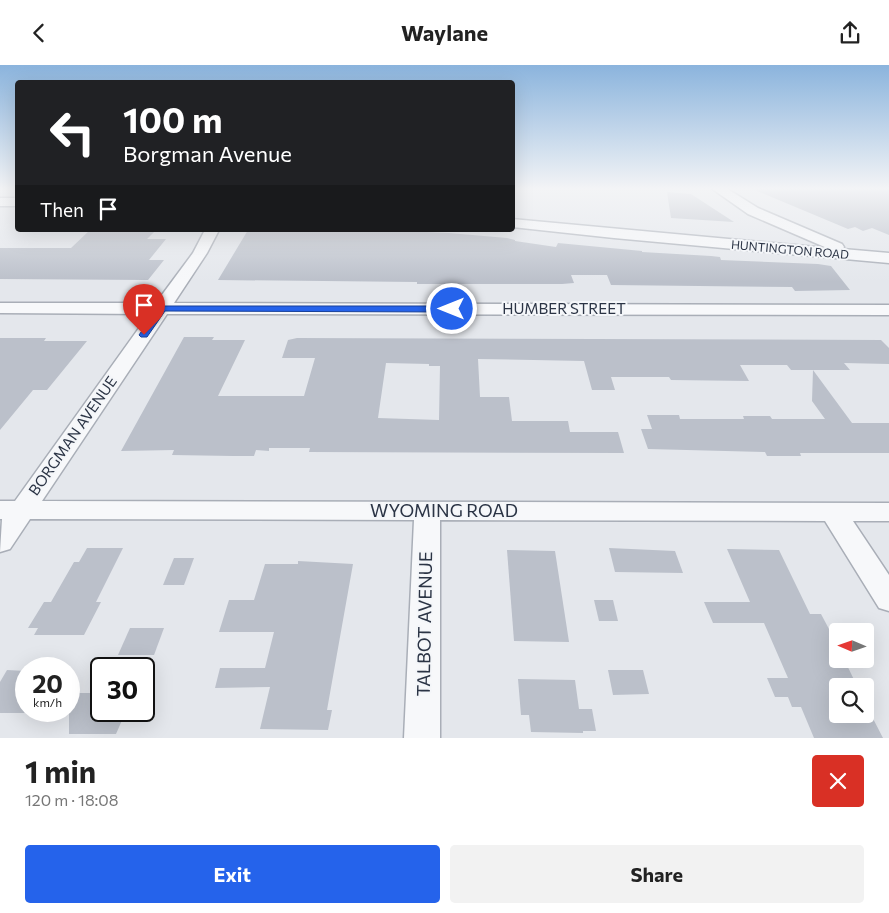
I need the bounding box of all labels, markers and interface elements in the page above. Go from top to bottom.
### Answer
icon: back [25,19,53,47]
text: Waylane [401,19,488,46]
icon: share [836,19,864,47]
text: 100 m [123,97,223,140]
icon: left [40,100,105,165]
text: Borgman Avenue [123,140,292,167]
icon: arrive [94,195,122,223]
text: Then [40,198,84,221]
street label: HUNTINGTON ROAD [730,237,850,261]
position arrow [425,282,477,334]
pin [123,284,165,335]
icon: arrive [130,291,158,319]
street label: HUMBER STREET [502,299,626,317]
street label: BORGMAN AVENUE [24,372,120,498]
street label: WYOMING ROAD [370,499,518,521]
street label: TALBOT AVENUE [412,551,436,697]
north arrow [829,623,874,667]
map controls [829,623,874,723]
speed limit sign: 30 [90,657,155,722]
text: 20 [32,668,63,698]
button: search [829,678,874,723]
text: km/h [33,695,62,709]
text: 1 min [25,752,96,789]
button: close [812,755,864,807]
text: 120 m · 18:08 [25,790,119,809]
button: Exit [25,845,440,903]
button: Share [450,845,864,903]

